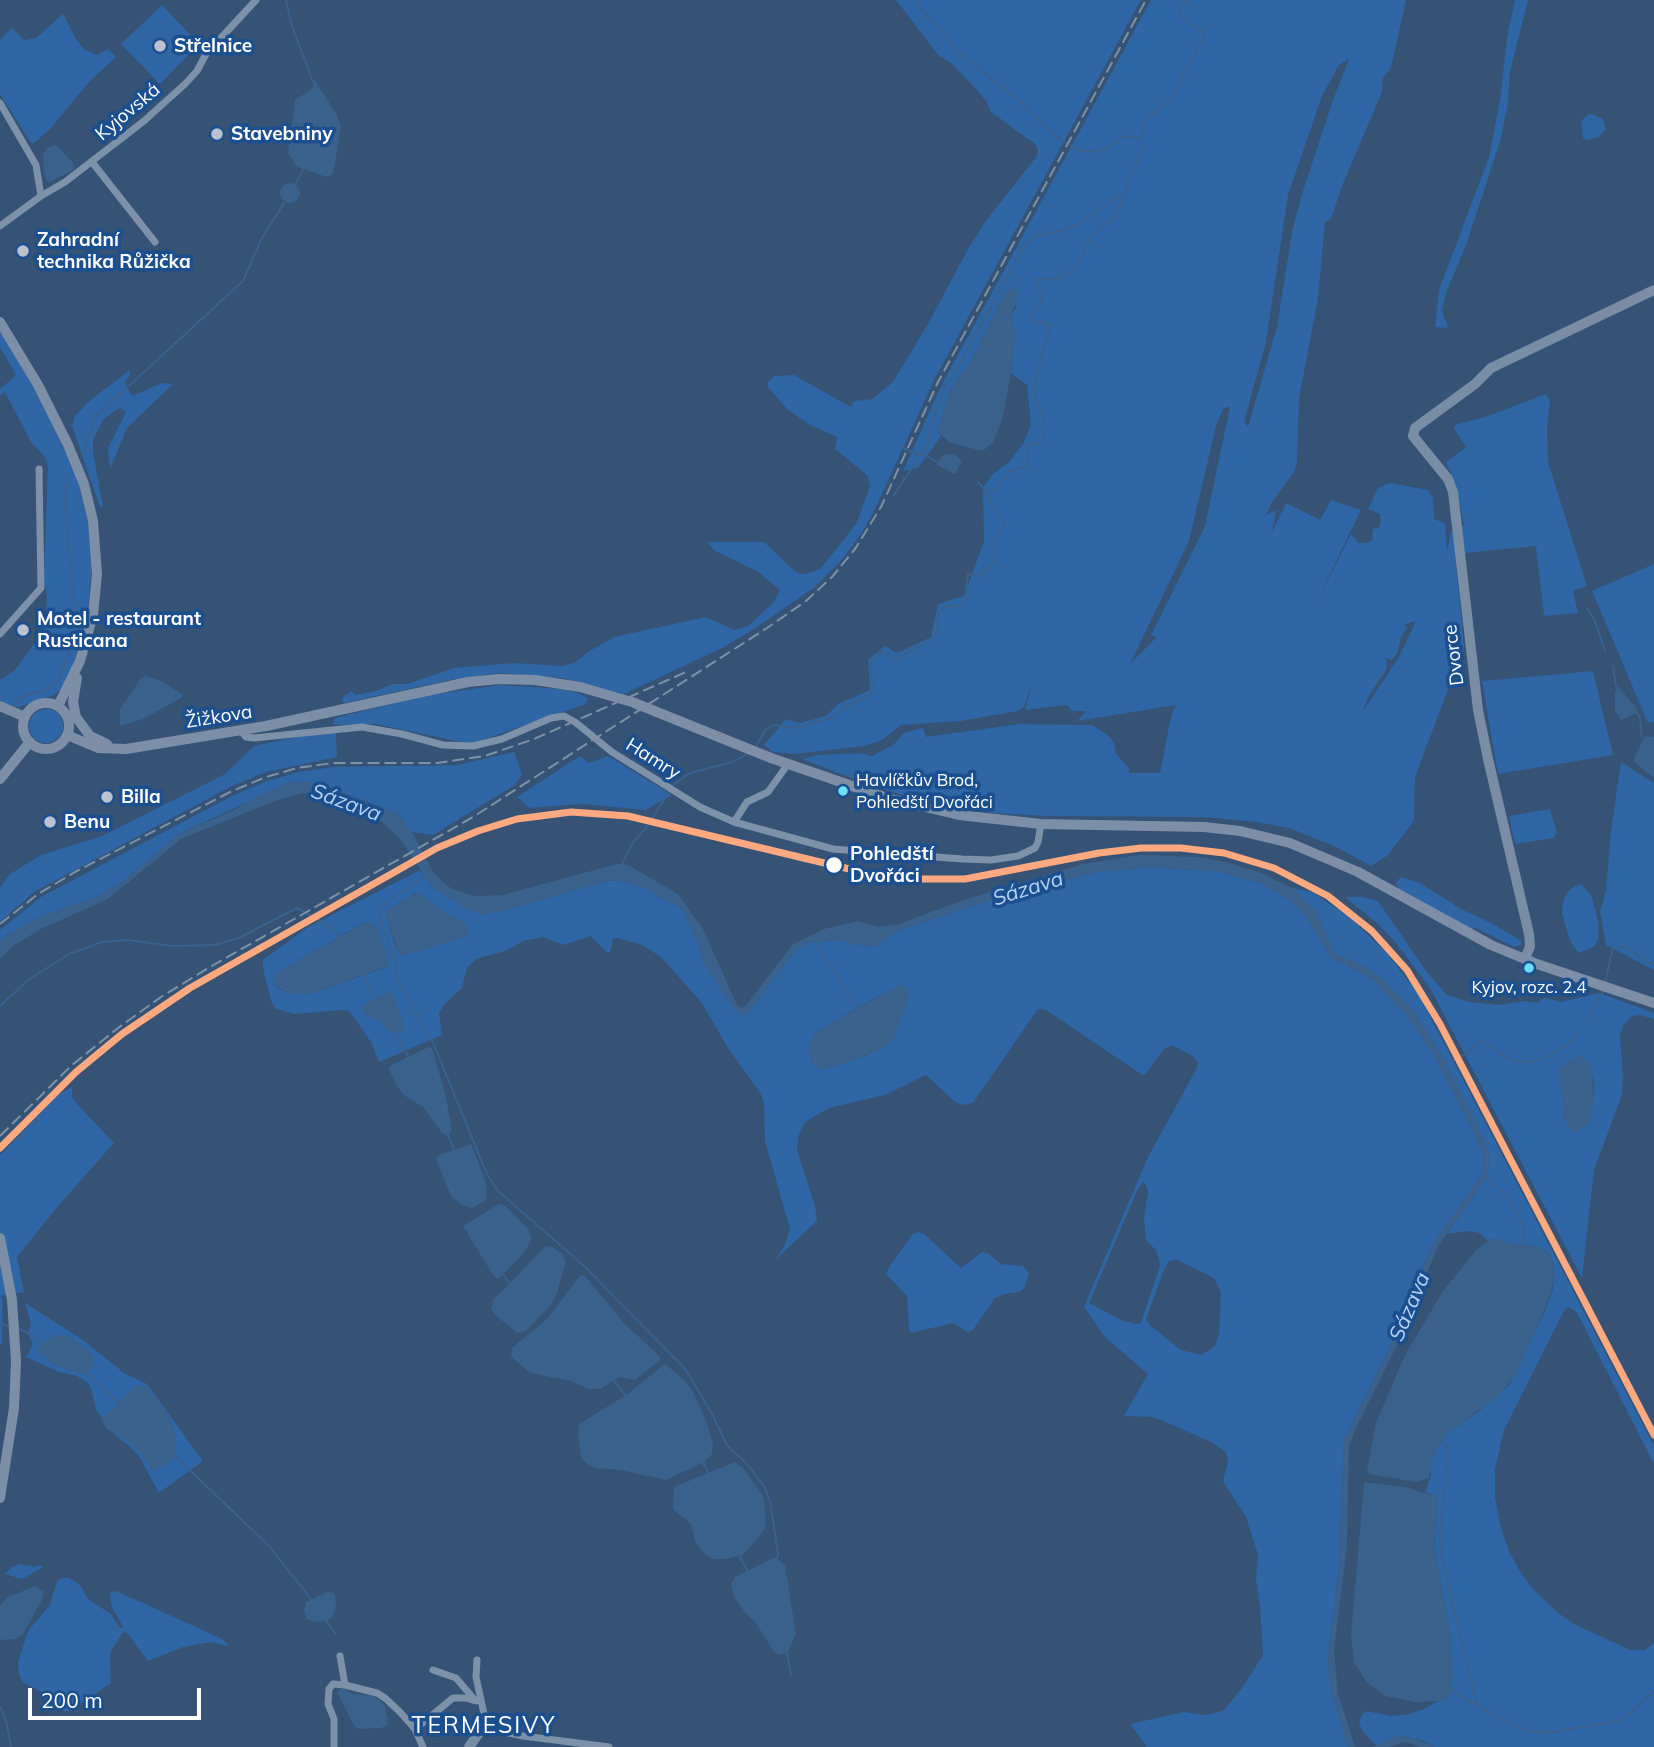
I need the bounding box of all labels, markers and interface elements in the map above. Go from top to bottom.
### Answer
place label: Střelnice [174,35,252,57]
marker: Střelnice [152,38,168,54]
street label: Kyjovská [91,78,165,146]
place label: Stavebniny [231,123,332,145]
marker: Stavebniny [209,126,225,142]
place label: Zahradní technika Růžička [37,229,191,273]
marker: Zahradní technika Růžička [15,243,31,259]
place label: Motel - restaurant Rusticana [37,608,201,652]
marker: Motel - restaurant Rusticana [15,622,31,638]
street label: Dvorce [1439,623,1469,687]
street label: Žižkova [184,700,254,734]
street label: Hamry [621,733,685,785]
place label: Havlíčkův Brod, Pohledští Dvořáci [856,771,993,811]
water label: Sázava [308,779,384,827]
marker: Havlíčkův Brod, Pohledští Dvořáci [836,784,850,798]
place label: Billa [121,786,161,808]
marker: Billa [99,789,115,805]
place label: Benu [64,811,110,833]
marker: Benu [42,814,58,830]
place label: Pohledští Dvořáci [850,843,934,887]
marker: Pohledští Dvořáci [824,855,844,875]
water label: Sázava [990,866,1066,912]
marker: Kyjov, rozc. 2.4 [1522,961,1536,975]
place label: Kyjov, rozc. 2.4 [1472,978,1586,998]
water label: Sázava [1384,1269,1436,1345]
scale bar [32,1674,205,1718]
text: 200 m [41,1687,103,1713]
district label: TERMESIVY [413,1712,555,1740]

